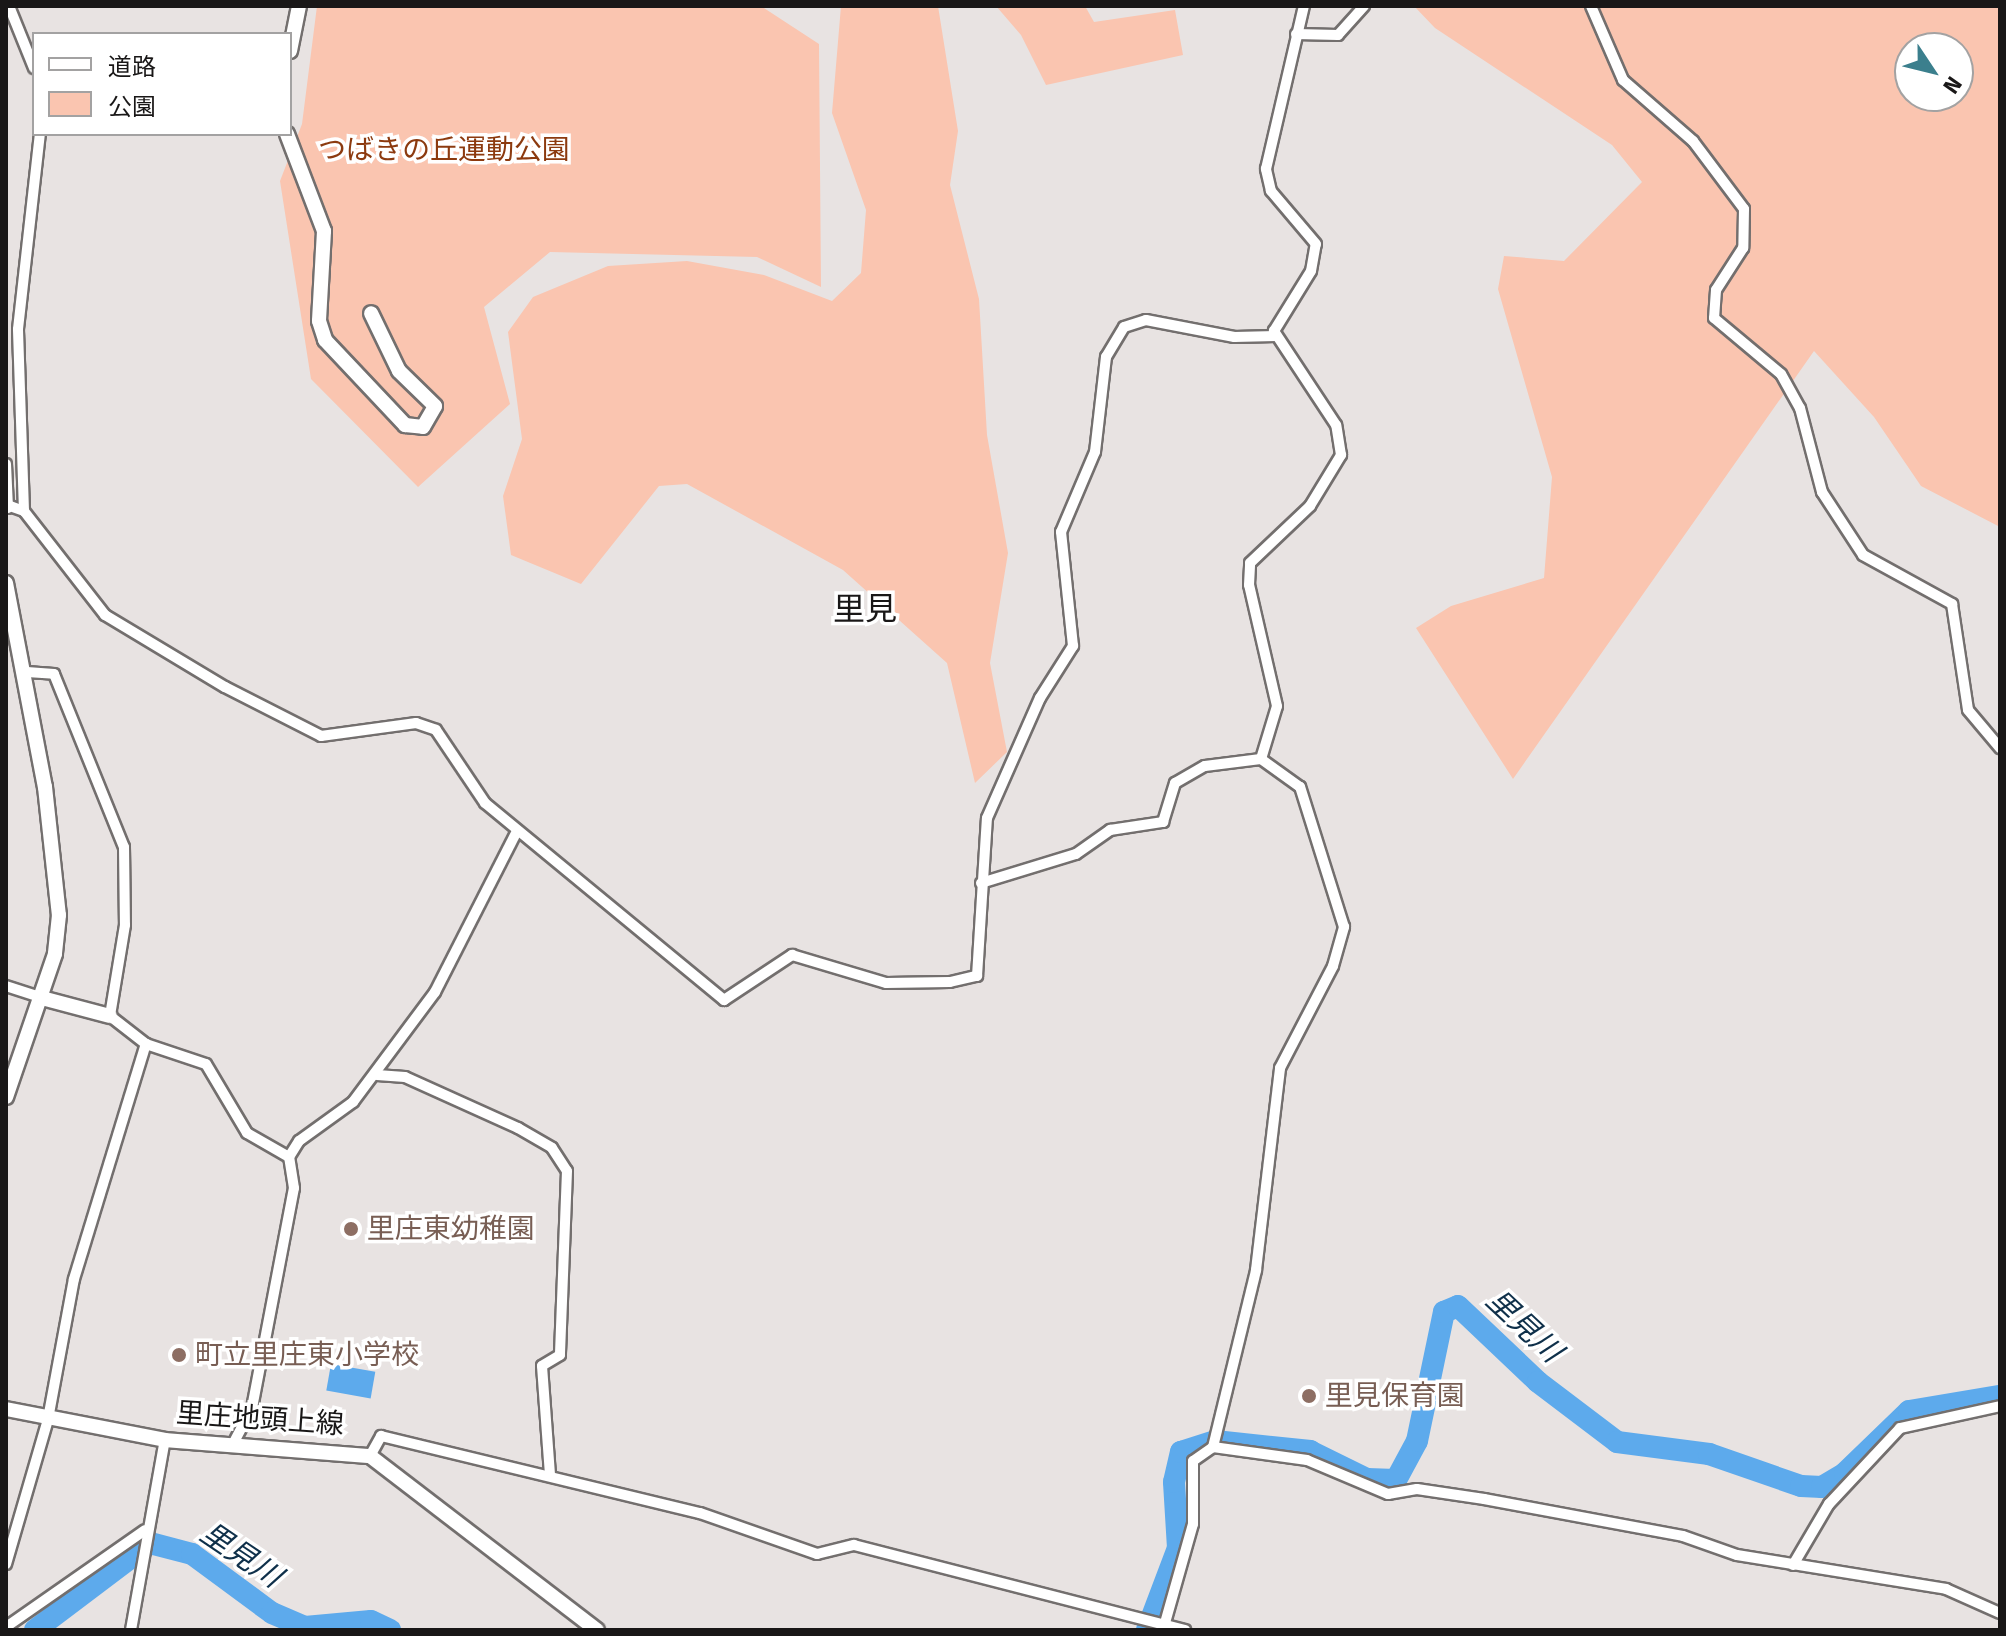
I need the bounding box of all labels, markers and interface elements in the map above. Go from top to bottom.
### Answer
legend [32,32,292,136]
north arrow [1894,32,1974,112]
text: 道路 [108,53,156,81]
text: N [1937,71,1968,99]
text: 公園 [108,93,156,121]
park label: つばきの丘運動公園 [318,133,570,167]
district label: 里見 [833,590,897,628]
place label: 里庄東幼稚園 [367,1212,535,1246]
marker: 里庄東幼稚園 [342,1220,360,1238]
water label: 里見川 [1479,1282,1569,1370]
place label: 町立里庄東小学校 [195,1338,419,1372]
marker: 町立里庄東小学校 [170,1346,188,1364]
place label: 里見保育園 [1325,1379,1465,1413]
marker: 里見保育園 [1300,1387,1318,1405]
street label: 里庄地頭上線 [175,1396,345,1442]
water label: 里見川 [194,1515,288,1595]

